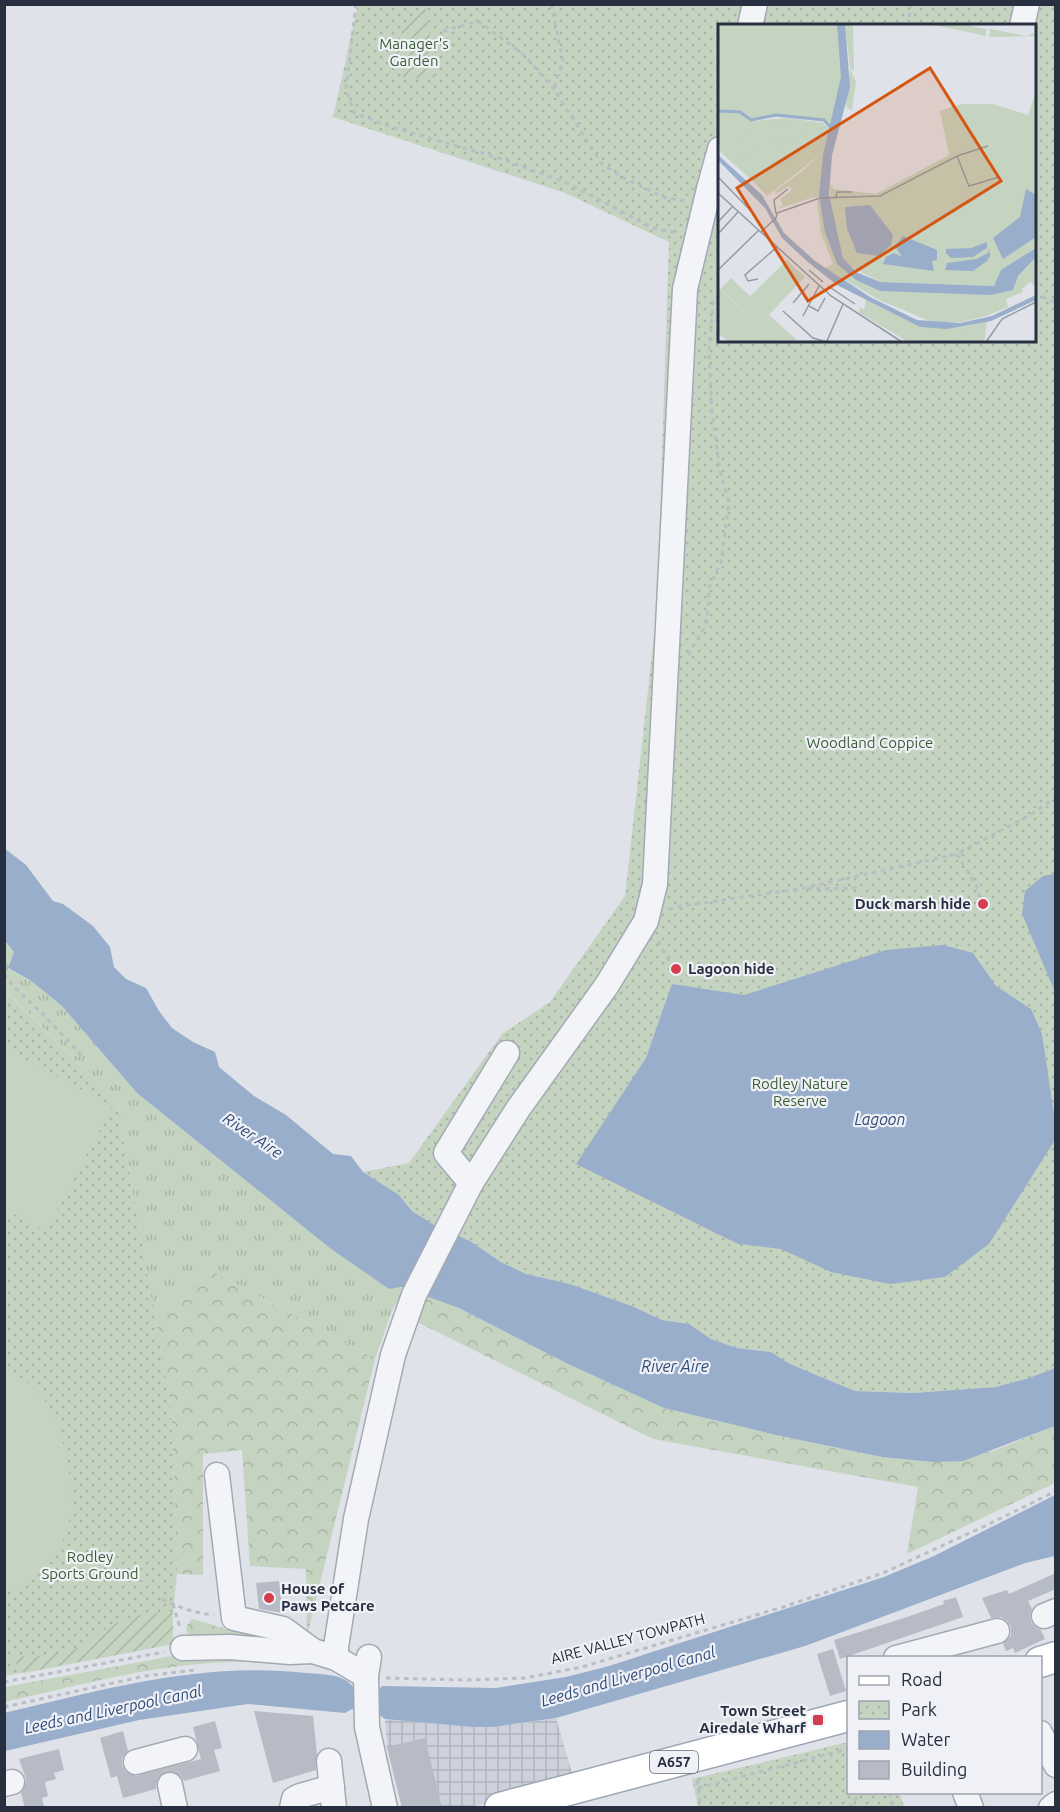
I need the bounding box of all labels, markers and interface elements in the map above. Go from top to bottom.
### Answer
inset map [718,24,1036,342]
park label: Manager's Garden [379,35,449,69]
park label: Woodland Coppice [807,734,933,751]
place label: Duck marsh hide [855,895,971,912]
marker: Duck marsh hide [976,897,990,911]
place label: Lagoon hide [688,960,774,977]
marker: Lagoon hide [669,962,683,976]
park label: Rodley Nature Reserve [752,1075,848,1109]
water label: River Aire [220,1109,286,1161]
water label: Lagoon [855,1110,905,1128]
water label: River Aire [641,1357,709,1375]
park label: Rodley Sports Ground [41,1548,139,1582]
place label: House of Paws Petcare [281,1580,375,1614]
marker: House of Paws Petcare [262,1591,276,1605]
street label: AIRE VALLEY TOWPATH [549,1610,707,1667]
water label: Leeds and Liverpool Canal [539,1642,718,1710]
legend [847,1656,1042,1794]
text: Road [901,1669,943,1689]
water label: Leeds and Liverpool Canal [23,1681,204,1737]
text: Park [901,1699,937,1719]
place label: Town Street Airedale Wharf [699,1702,807,1736]
marker: Town Street Airedale Wharf [811,1713,825,1727]
text: Water [901,1729,951,1749]
road number: A657 [650,1751,698,1773]
text: Building [901,1759,967,1779]

